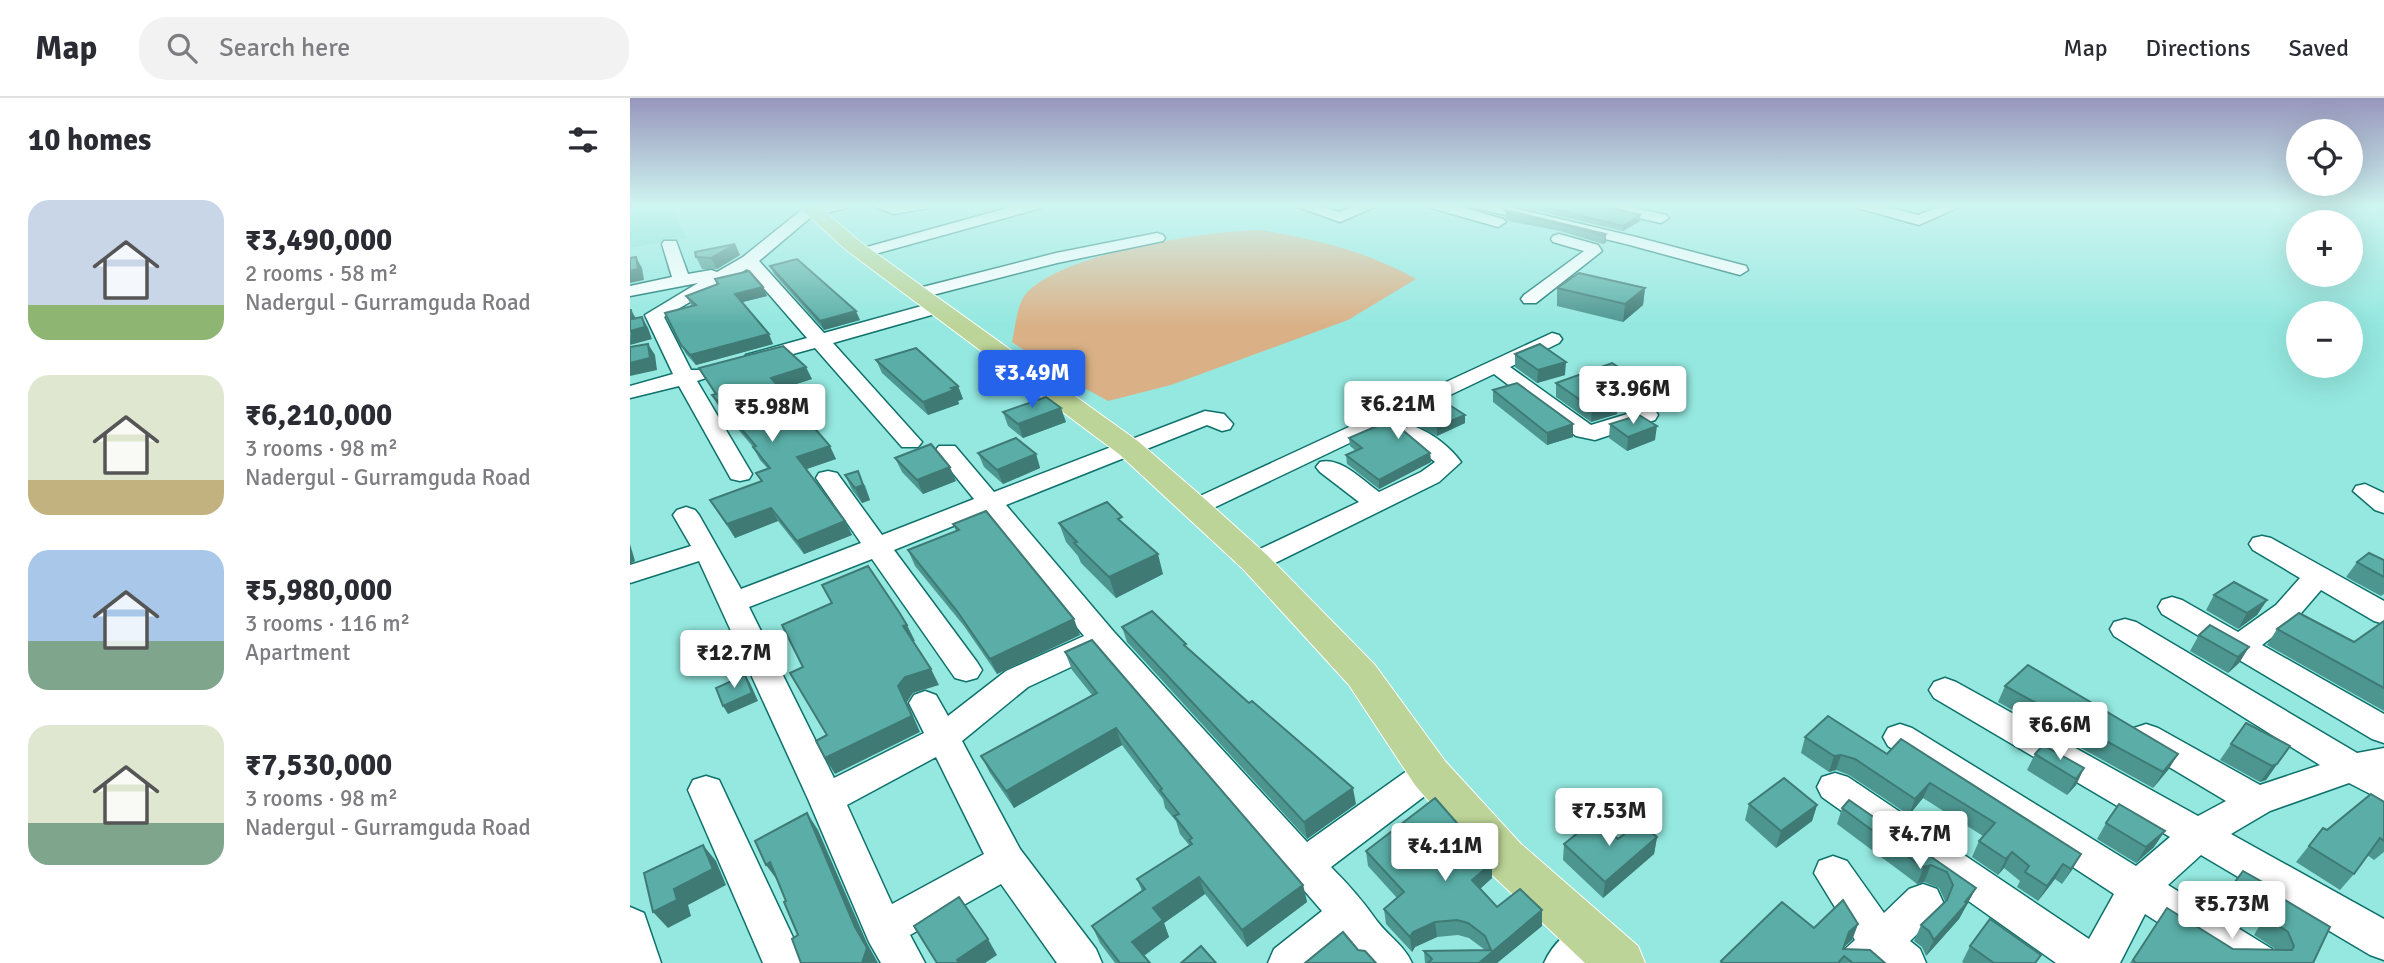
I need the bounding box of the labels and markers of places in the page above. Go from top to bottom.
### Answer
pin: ₹3.49M [975,350,1089,410]
pin: ₹3.96M [1576,366,1690,426]
pin: ₹6.21M [1341,382,1455,441]
pin: ₹5.98M [715,384,829,444]
pin: ₹12.7M [677,630,791,690]
pin: ₹6.6M [2011,702,2109,762]
pin: ₹7.53M [1552,788,1666,848]
pin: ₹4.7M [1871,812,1969,871]
pin: ₹4.11M [1388,824,1502,883]
pin: ₹5.73M [2175,882,2289,941]

